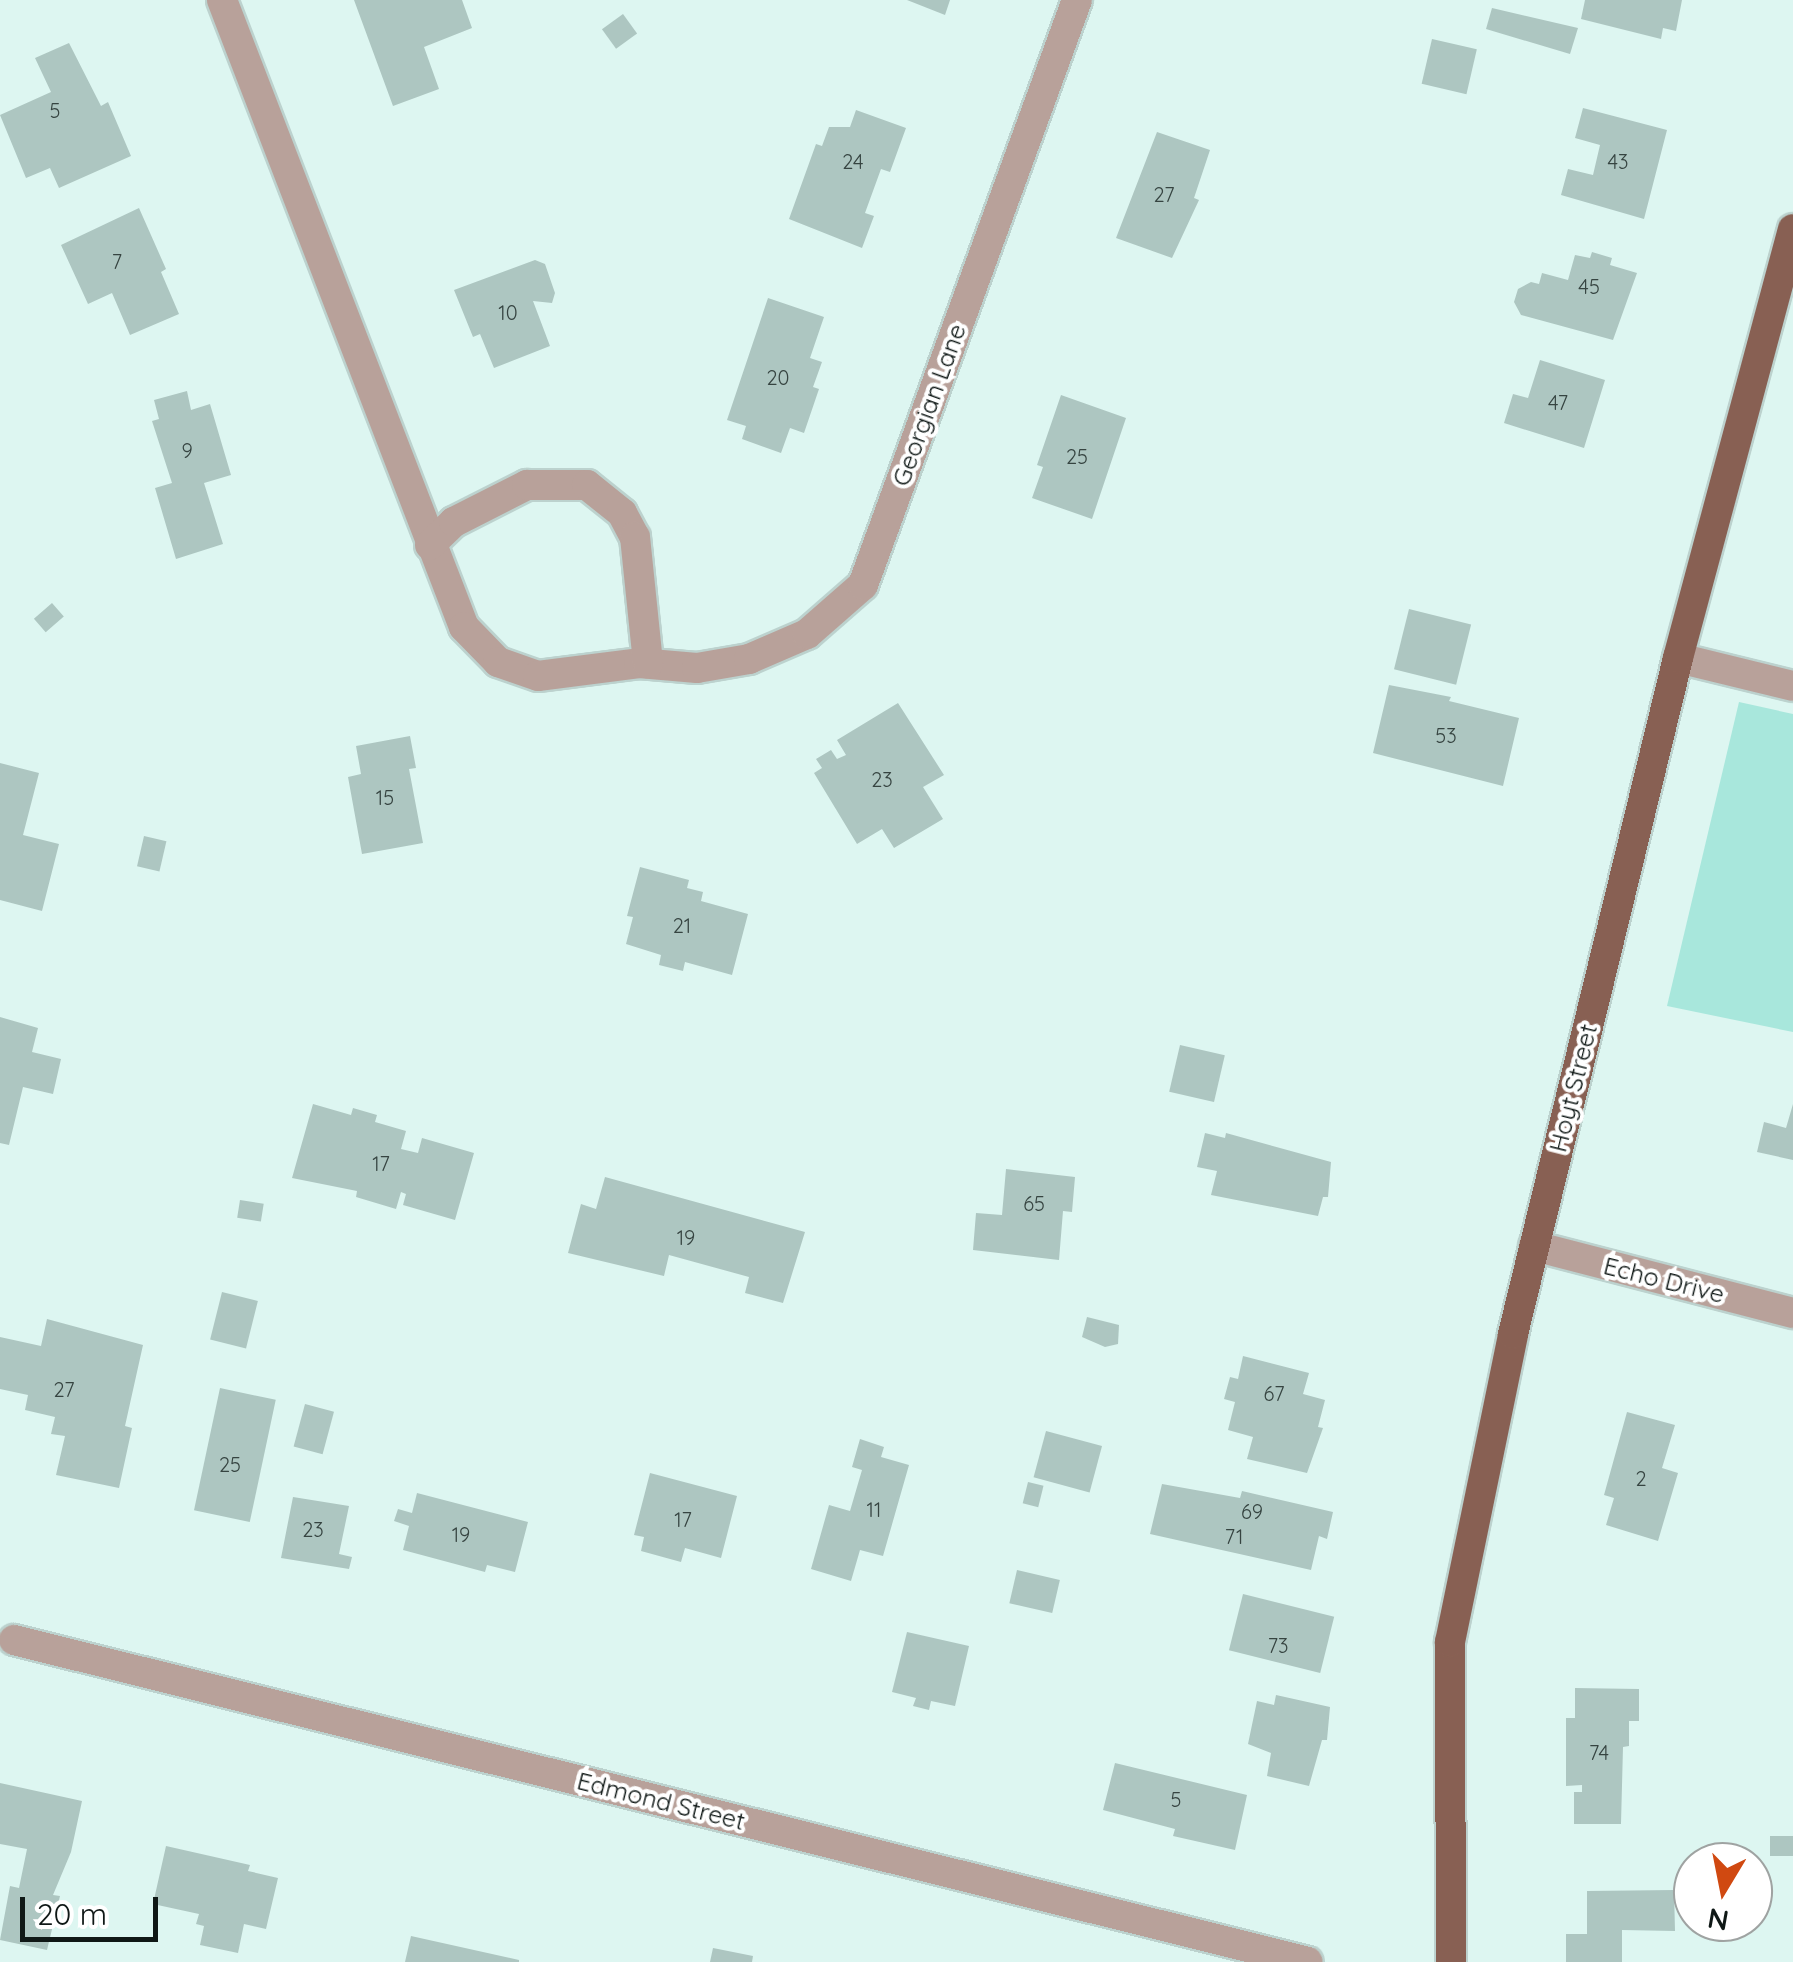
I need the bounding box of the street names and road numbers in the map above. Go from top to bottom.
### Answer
street label: Georgian Lane [886,320,972,490]
street label: Hoyt Street [1543,1021,1603,1155]
street label: Echo Drive [1601,1251,1727,1309]
street label: Edmond Street [574,1766,748,1836]

